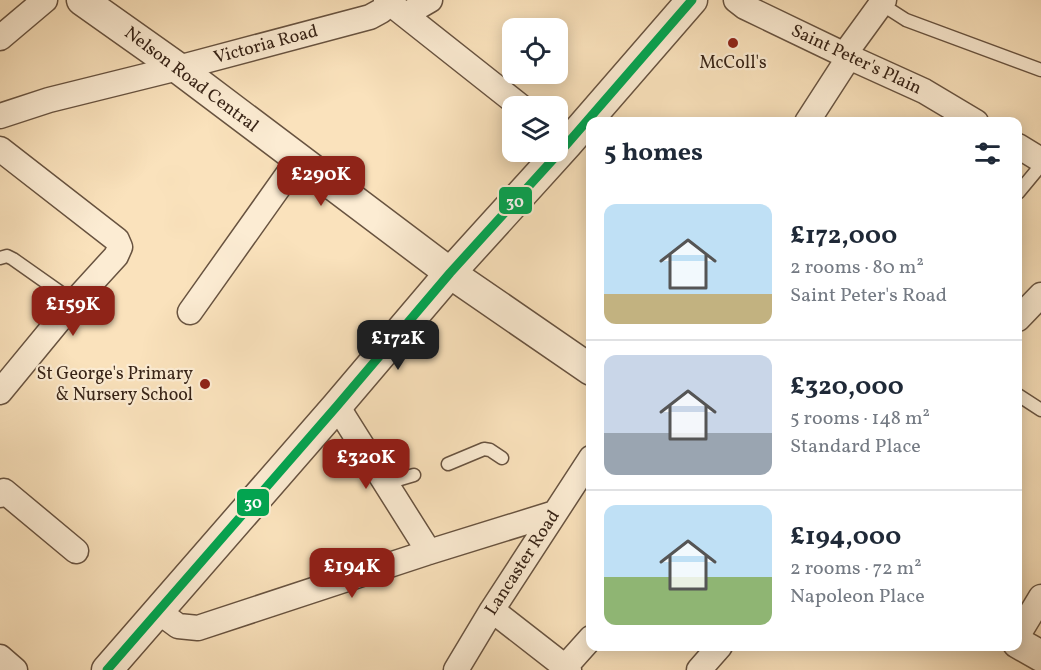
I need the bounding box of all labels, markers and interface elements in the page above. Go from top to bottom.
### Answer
map controls [502,18,568,162]
button: locate [502,18,568,84]
street label: Victoria Road [211,19,321,71]
street label: Saint Peter's Plain [787,19,926,101]
street label: Nelson Road Central [119,21,263,139]
marker: McColl's [726,36,740,50]
place label: McColl's [699,51,767,76]
button: layers [502,96,568,162]
text: 5 homes [604,135,703,171]
icon: filters [971,137,1004,170]
pin: £290K [279,156,363,207]
text: £290K [291,161,351,189]
line badge: 30 [498,186,533,215]
text: 30 [506,192,524,214]
text: £172,000 [790,218,897,254]
icon: home [652,228,724,300]
text: 2 rooms · 80 m² [790,254,924,282]
text: Saint Peter's Road [790,282,947,310]
pin: £159K [31,286,115,337]
text: £159K [46,291,100,319]
pin: £172K [356,320,440,371]
text: £172K [371,325,425,353]
place label: St George's Primary & Nursery School [37,362,193,408]
text: £320,000 [790,369,904,405]
marker: St George's Primary & Nursery School [198,377,212,391]
icon: home [652,379,724,451]
text: 5 rooms · 148 m² [790,405,930,433]
text: Standard Place [790,433,921,461]
pin: £320K [324,439,408,490]
text: £320K [337,444,395,472]
line badge: 30 [236,488,270,517]
text: 30 [244,493,262,515]
street label: Lancaster Road [480,505,566,621]
text: £194,000 [790,519,901,555]
icon: home [652,529,724,601]
pin: £194K [310,548,394,599]
text: £194K [324,553,380,581]
text: 2 rooms · 72 m² [790,555,922,583]
text: Napoleon Place [790,583,925,611]

